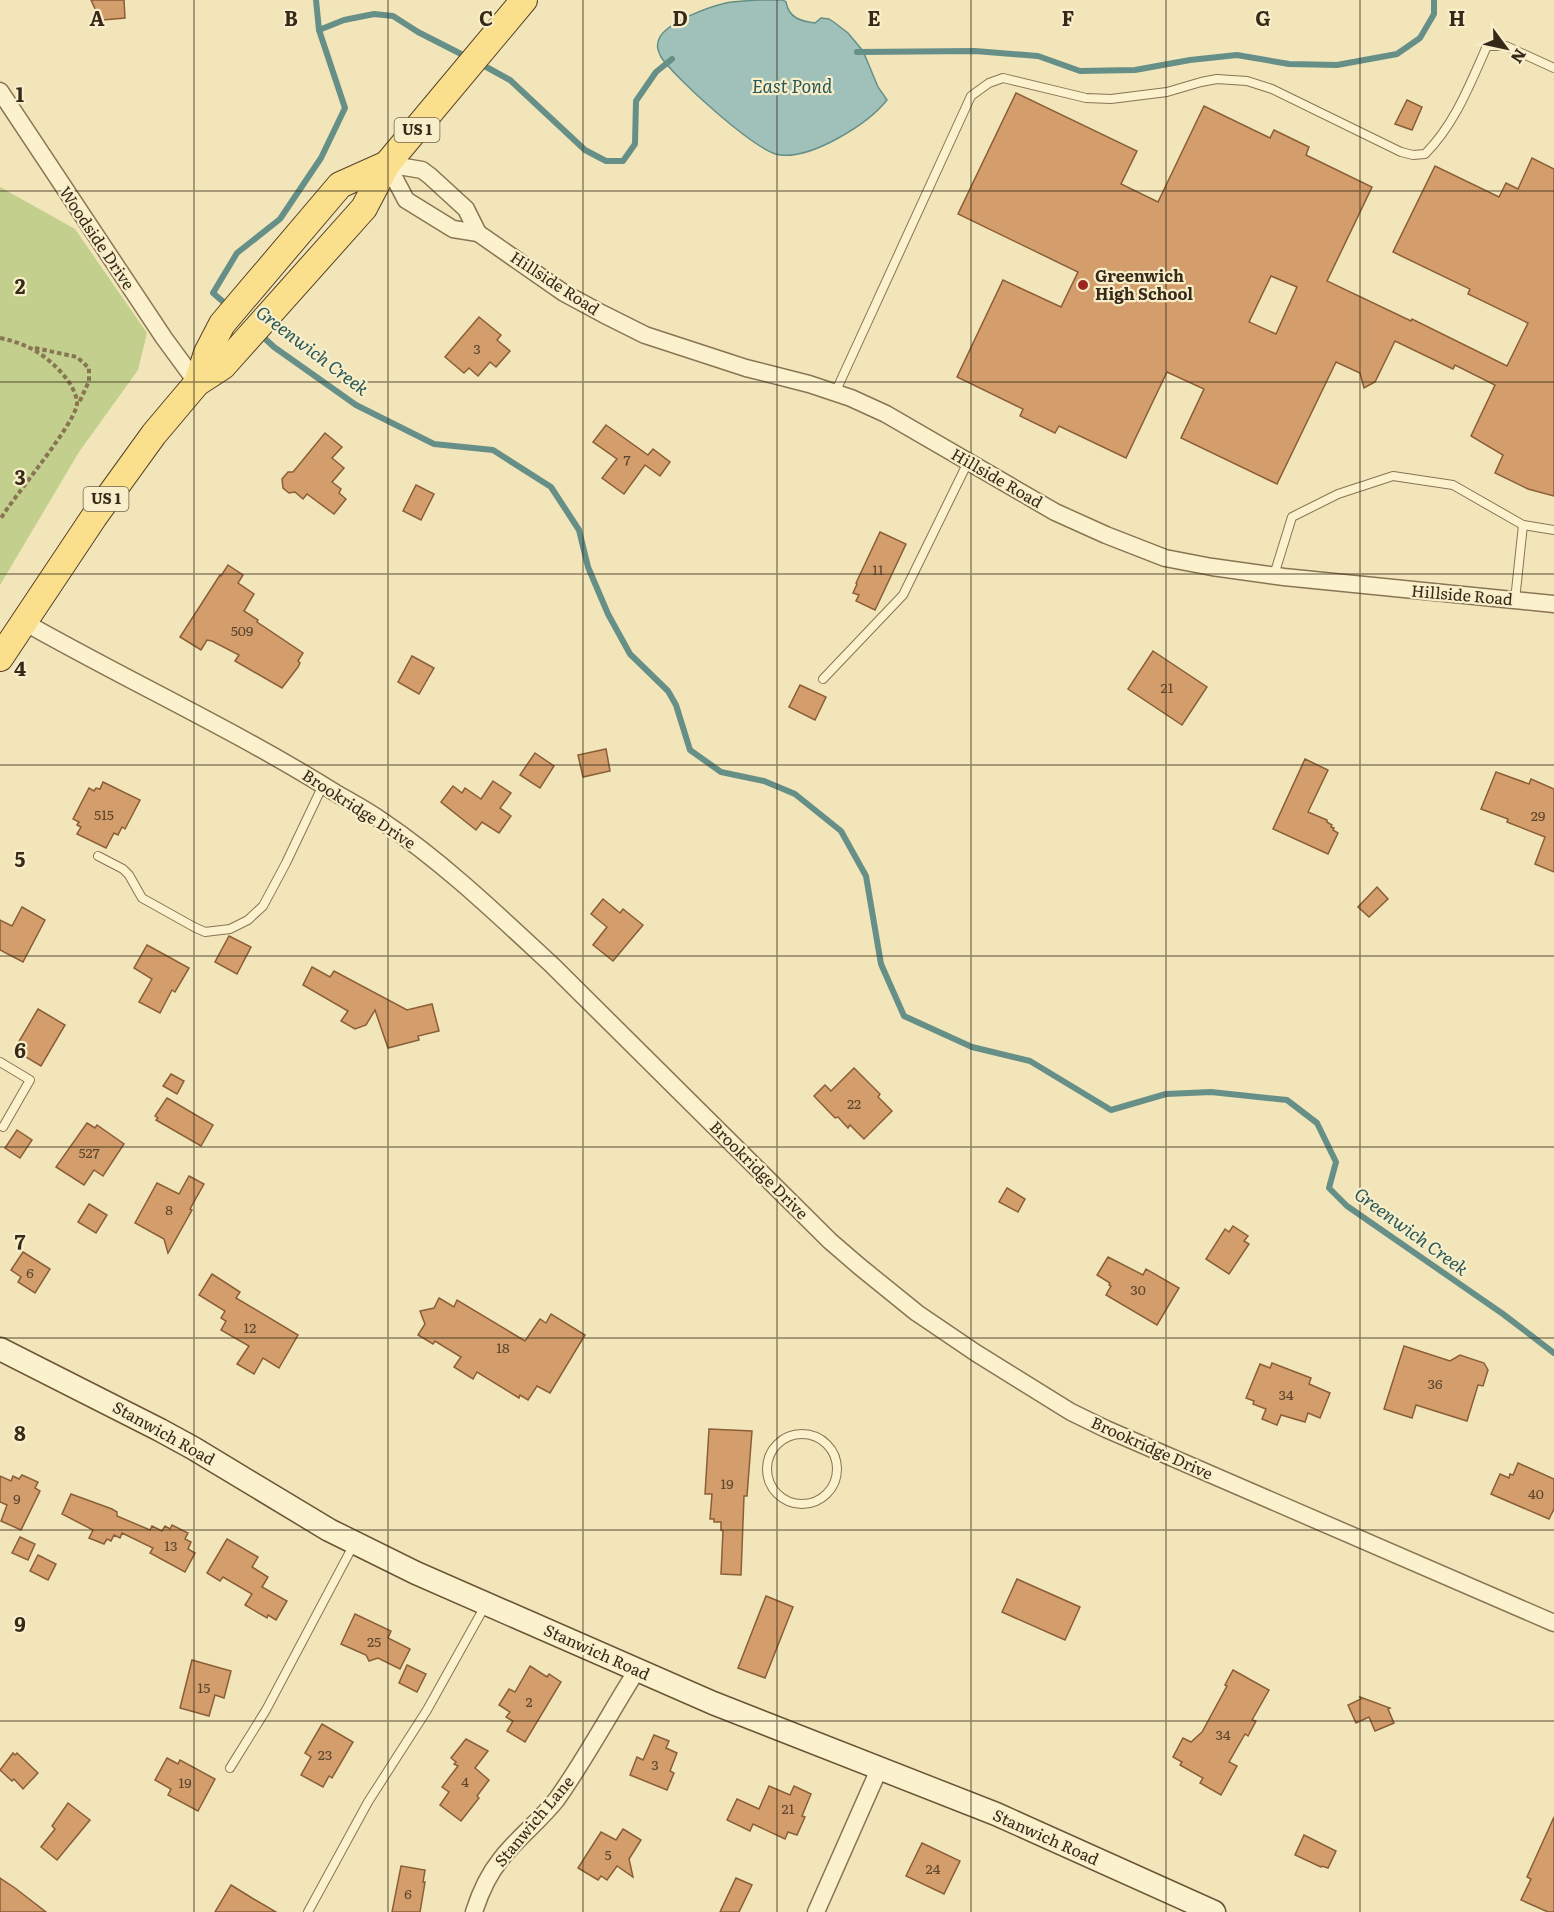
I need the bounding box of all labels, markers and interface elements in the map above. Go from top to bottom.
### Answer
text: A [89,2,105,32]
text: B [284,2,298,32]
text: C [479,2,493,32]
text: D [672,2,688,32]
text: E [867,2,881,32]
text: F [1062,2,1075,32]
text: G [1255,2,1271,32]
text: H [1449,2,1465,32]
north arrow [1476,18,1536,78]
text: N [1506,45,1533,69]
water label: East Pond [752,72,833,99]
text: 1 [16,78,24,108]
road number: US 1 [394,118,440,142]
street label: Woodside Drive [54,181,141,294]
street label: Hillside Road [506,244,605,320]
place label: Greenwich High School [1095,263,1193,305]
text: 2 [15,270,26,300]
marker: Greenwich High School [1076,278,1090,292]
water label: Greenwich Creek [251,298,375,401]
house number: 3 [473,338,481,358]
street label: Hillside Road [947,441,1048,513]
house number: 7 [623,449,631,469]
text: 3 [14,461,26,491]
road number: US 1 [84,487,128,511]
house number: 11 [872,559,884,579]
street label: Hillside Road [1410,578,1514,610]
house number: 509 [231,620,253,640]
text: 4 [14,652,26,682]
house number: 21 [1161,677,1174,697]
street label: Brookridge Drive [298,762,421,854]
house number: 515 [94,804,114,824]
house number: 29 [1531,805,1545,825]
text: 5 [15,843,26,873]
text: 6 [14,1034,26,1064]
house number: 22 [847,1093,861,1113]
street label: Brookridge Drive [705,1114,815,1224]
house number: 527 [78,1142,100,1162]
water label: Greenwich Creek [1349,1180,1475,1282]
house number: 8 [165,1199,173,1219]
text: 7 [15,1226,26,1256]
house number: 6 [26,1262,34,1282]
house number: 30 [1130,1279,1146,1299]
house number: 12 [244,1317,256,1337]
house number: 18 [496,1337,510,1357]
house number: 36 [1427,1373,1443,1393]
house number: 34 [1278,1384,1294,1404]
street label: Stanwich Road [109,1394,220,1470]
street label: Brookridge Drive [1088,1409,1217,1485]
text: 8 [14,1417,26,1447]
house number: 19 [720,1473,734,1493]
house number: 40 [1528,1483,1544,1503]
house number: 9 [13,1488,21,1508]
house number: 13 [164,1535,178,1555]
text: 9 [14,1608,26,1638]
street label: Stanwich Road [541,1617,654,1685]
house number: 25 [367,1631,381,1651]
house number: 15 [198,1677,210,1697]
house number: 2 [525,1691,533,1711]
house number: 34 [1215,1724,1231,1744]
house number: 23 [318,1744,332,1764]
house number: 3 [651,1754,659,1774]
street label: Stanwich Lane [488,1770,579,1871]
house number: 4 [461,1771,469,1791]
house number: 19 [178,1772,192,1792]
house number: 21 [782,1798,795,1818]
street label: Stanwich Road [990,1802,1103,1870]
house number: 5 [604,1844,612,1864]
house number: 24 [926,1858,941,1878]
house number: 6 [404,1883,412,1903]

